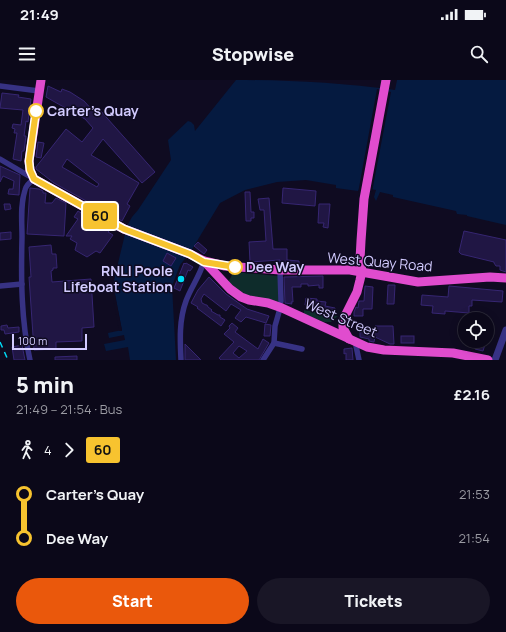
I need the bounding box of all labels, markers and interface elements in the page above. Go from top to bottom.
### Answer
text: 21:49 [20,4,59,25]
text: Stopwise [212,42,294,66]
icon: menu [16,43,38,65]
icon: search [468,43,490,65]
place label: Carter's Quay [47,101,139,120]
marker: Carter's Quay [28,103,44,119]
line badge: 60 [82,203,118,229]
text: 60 [91,206,109,225]
street label: West Quay Road [327,247,433,276]
place label: Dee Way [246,257,304,276]
marker: Dee Way [227,259,243,275]
place label: RNLI Poole Lifeboat Station [63,261,173,296]
marker: RNLI Poole Lifeboat Station [176,274,186,284]
street label: West Street [302,294,381,342]
map controls [458,312,494,348]
button: locate [458,312,494,348]
scale bar [12,332,87,351]
text: 100 m [18,333,47,348]
text: 5 min [16,370,74,400]
text: £2.16 [454,384,490,405]
text: 21:49 – 21:54 · Bus [16,400,122,418]
icon: walk [16,439,38,461]
icon: forward [58,439,80,461]
text: 60 [94,440,112,459]
text: 4 [44,441,52,459]
text: Carter's Quay [46,484,144,505]
text: 21:53 [459,485,490,503]
text: Dee Way [46,528,108,549]
text: 21:54 [458,529,490,547]
button: Start [16,578,249,624]
button: Tickets [257,578,490,624]

